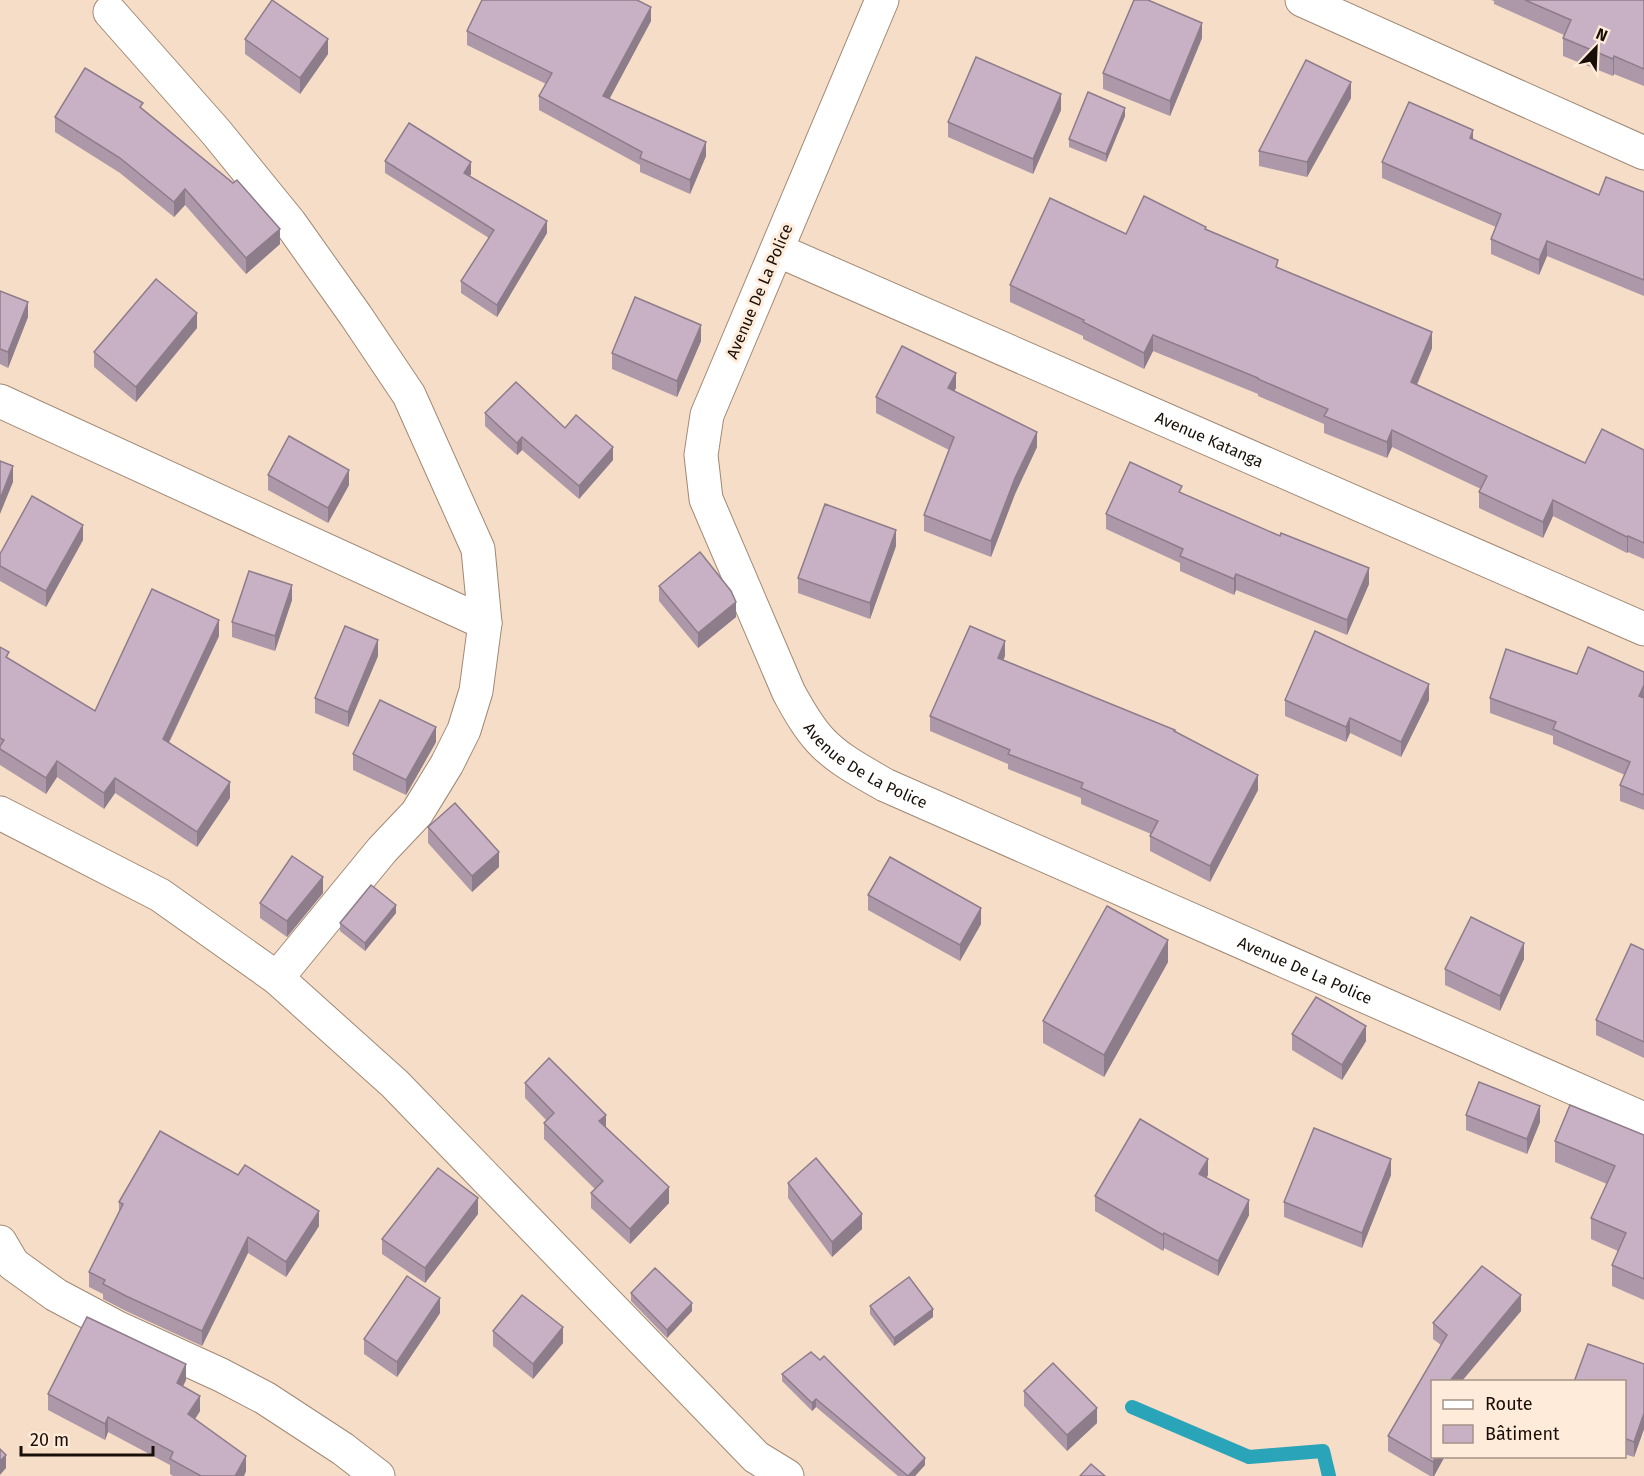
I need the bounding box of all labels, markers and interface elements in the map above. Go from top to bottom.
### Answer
north arrow [1566,18,1626,78]
text: N [1593,24,1610,45]
street label: Avenue De La Police [722,221,796,362]
street label: Avenue Katanga [1152,408,1266,471]
street label: Avenue De La Police [799,719,930,813]
street label: Avenue De La Police [1235,932,1375,1008]
legend [1431,1380,1626,1458]
text: Route [1485,1393,1533,1415]
scale bar [21,1419,153,1457]
text: Bâtiment [1485,1423,1560,1445]
text: 20 m [30,1429,69,1451]

